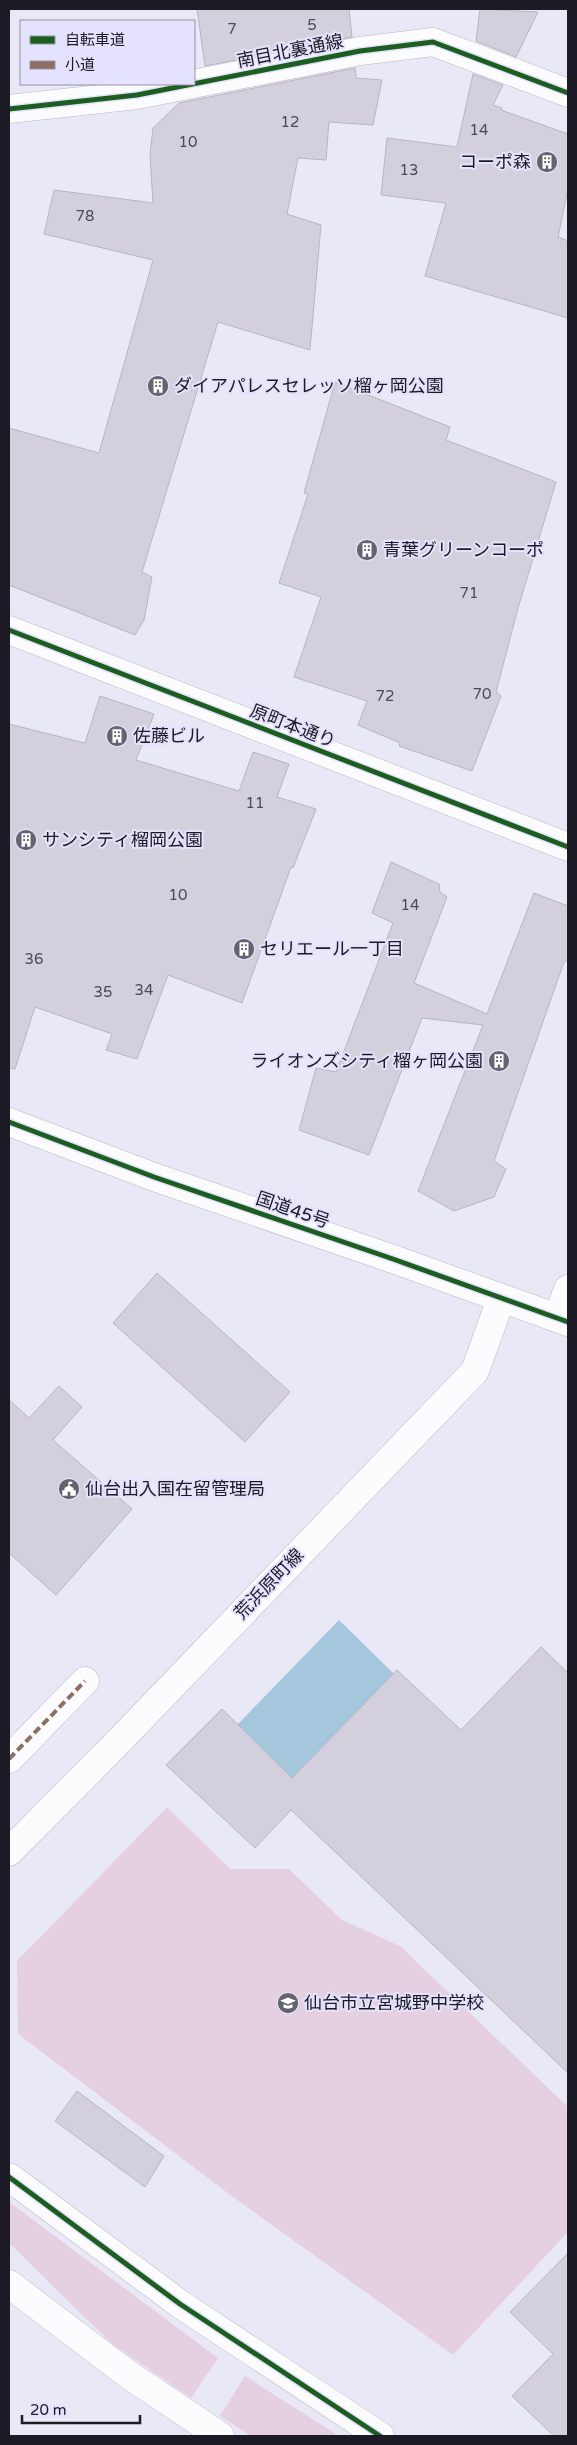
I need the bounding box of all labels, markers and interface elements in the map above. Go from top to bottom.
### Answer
house number: 5 [307,16,317,34]
legend [20,20,195,85]
house number: 7 [227,20,237,38]
street label: 南目北裏通線 [235,30,345,72]
text: 自転車道 [65,31,125,49]
text: 小道 [65,56,95,74]
house number: 12 [281,113,299,131]
house number: 14 [470,121,488,139]
house number: 10 [179,133,197,151]
building icon: コーポ森 [535,150,559,174]
place label: コーポ森 [459,151,531,173]
house number: 13 [400,161,418,179]
house number: 78 [76,207,94,225]
building icon: ダイアパレスセレッソ榴ヶ岡公園 [146,374,170,398]
place label: ダイアパレスセレッソ榴ヶ岡公園 [174,375,444,397]
building icon: 青葉グリーンコーポ [355,538,379,562]
place label: 青葉グリーンコーポ [383,539,544,561]
house number: 71 [460,584,478,602]
house number: 70 [473,685,491,703]
house number: 72 [376,687,394,705]
street label: 原町本通り [247,700,339,752]
building icon: 佐藤ビル [105,724,129,748]
place label: 佐藤ビル [133,725,205,747]
house number: 11 [246,794,264,812]
building icon: サンシティ榴岡公園 [14,828,38,852]
place label: サンシティ榴岡公園 [42,829,203,851]
house number: 10 [169,886,187,904]
house number: 14 [401,896,419,914]
building icon: セリエール一丁目 [232,937,256,961]
place label: セリエール一丁目 [260,938,404,960]
house number: 36 [25,950,43,968]
house number: 34 [135,981,153,999]
house number: 35 [94,983,112,1001]
building icon: ライオンズシティ榴ヶ岡公園 [487,1049,511,1073]
place label: ライオンズシティ榴ヶ岡公園 [250,1050,483,1072]
street label: 国道45号 [253,1187,333,1233]
public building icon: 仙台出入国在留管理局 [57,1477,81,1501]
place label: 仙台出入国在留管理局 [85,1478,265,1500]
street label: 荒浜原町線 [230,1544,308,1624]
school or university icon: 仙台市立宮城野中学校 [276,1991,300,2015]
place label: 仙台市立宮城野中学校 [304,1992,484,2014]
scale bar [22,2392,140,2424]
text: 20 m [30,2401,67,2419]

